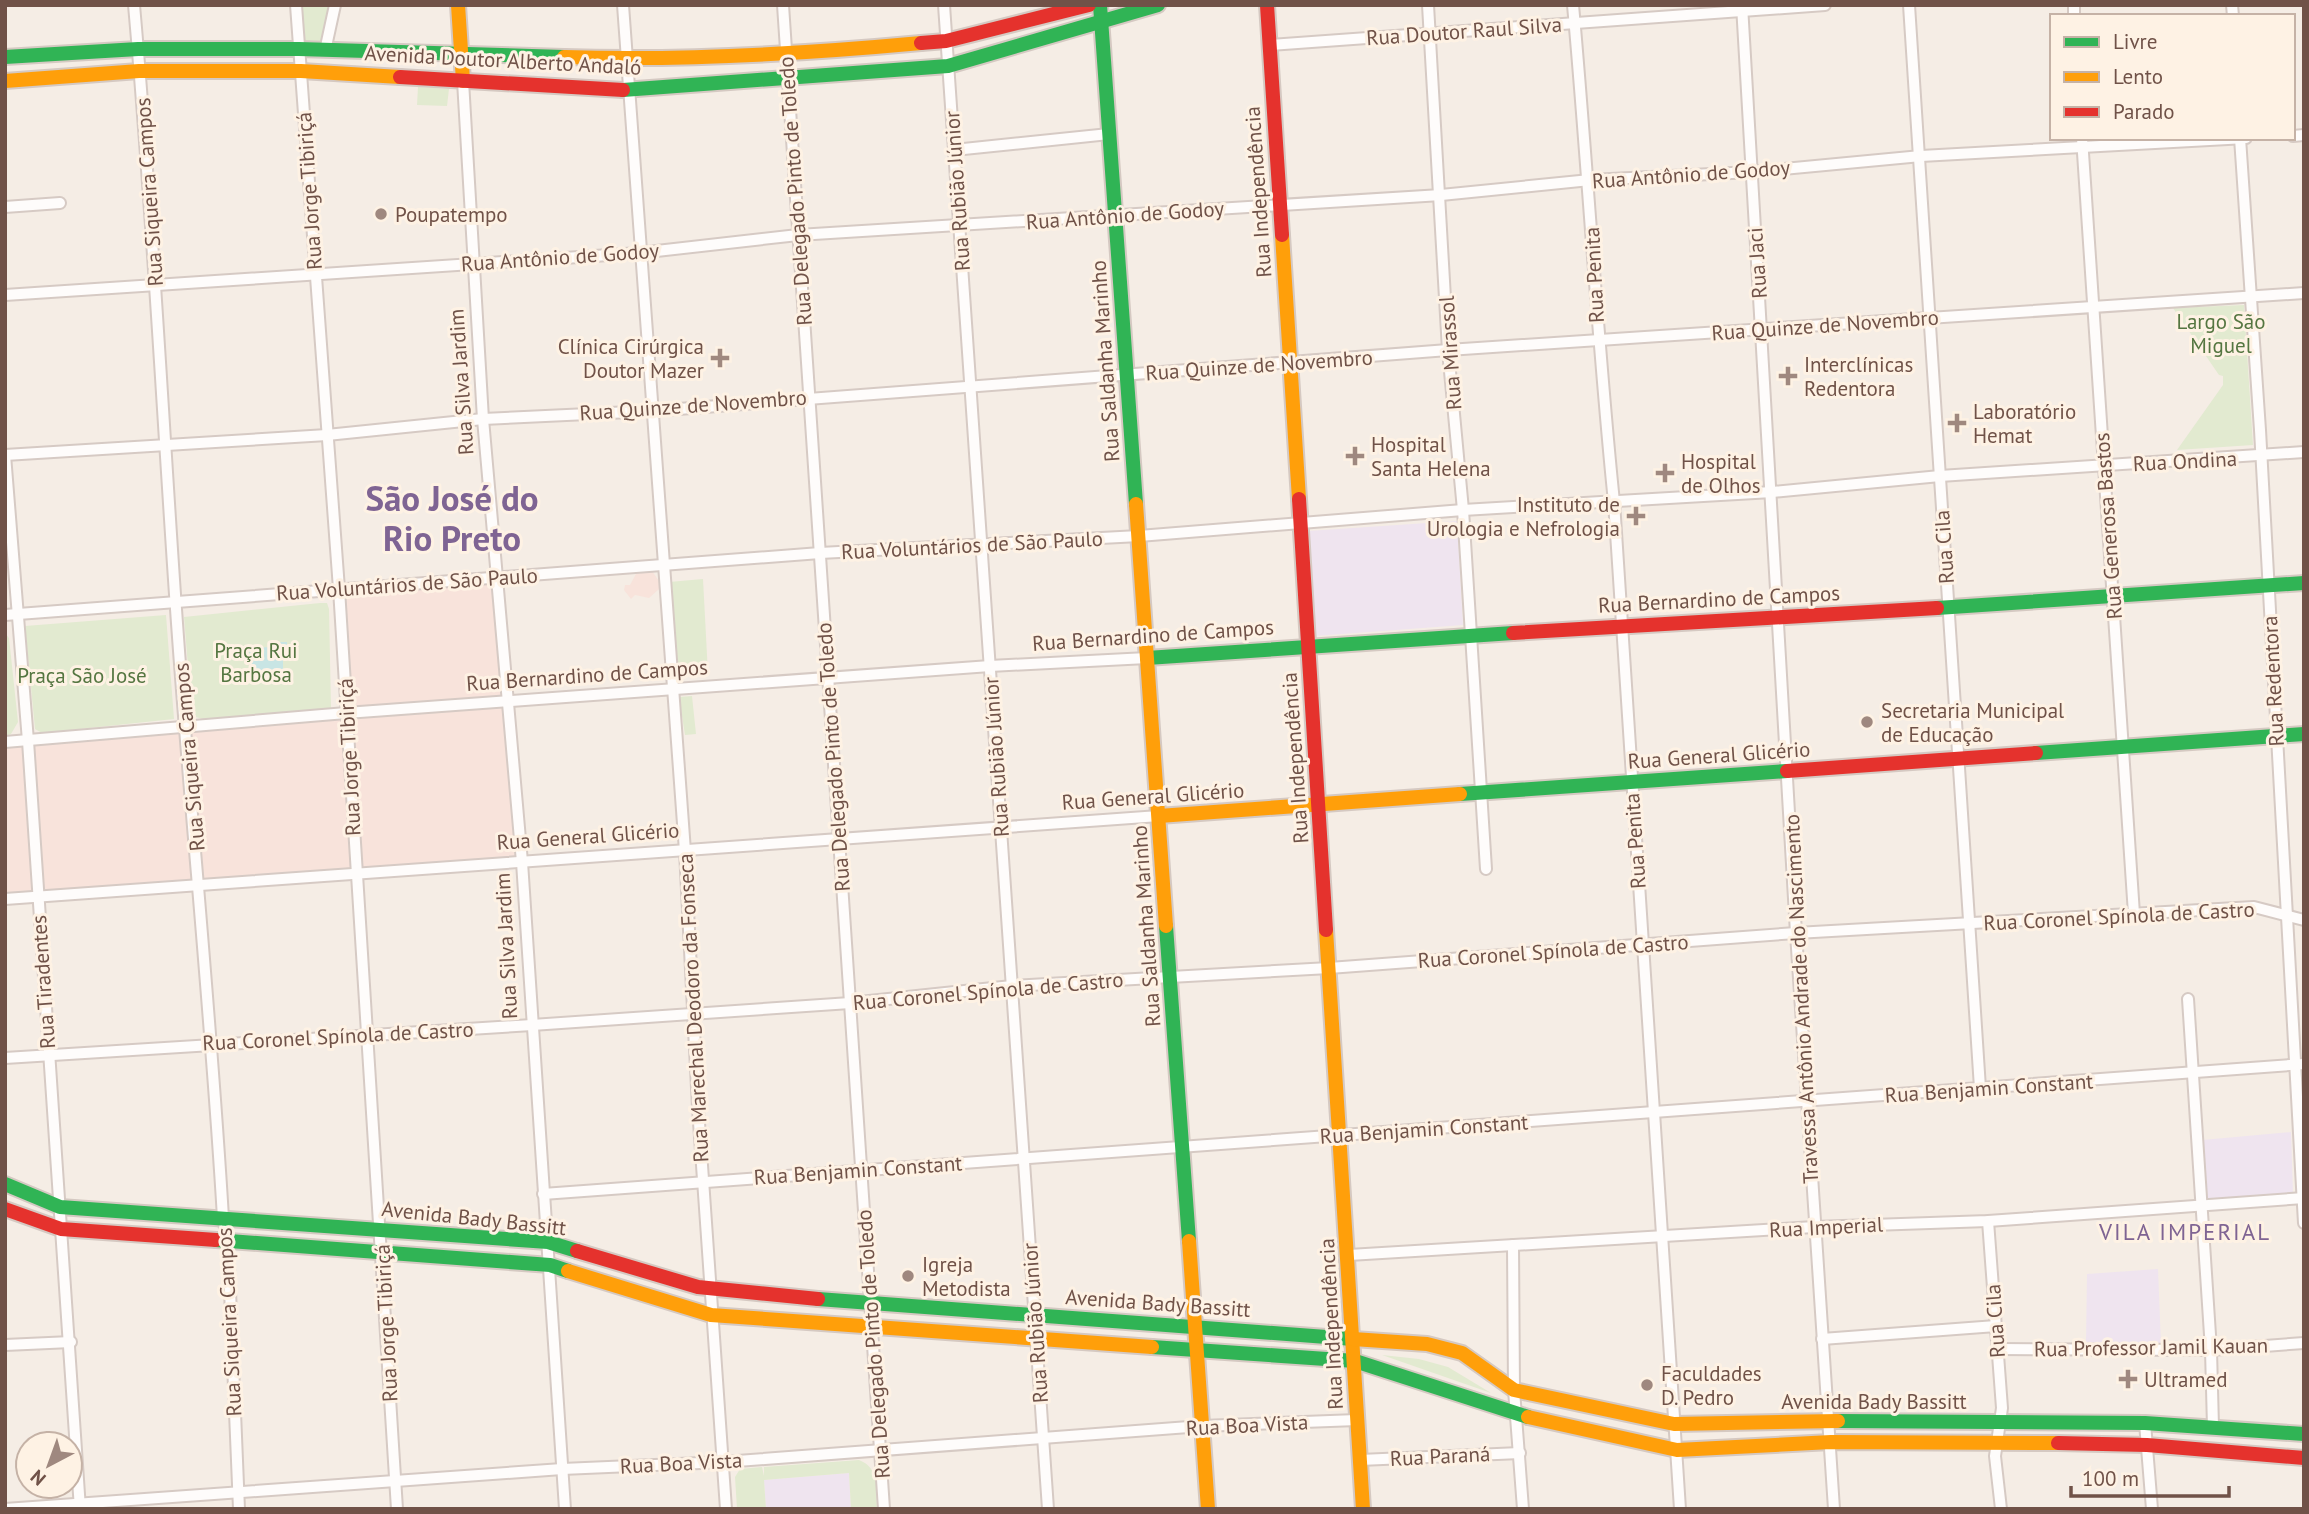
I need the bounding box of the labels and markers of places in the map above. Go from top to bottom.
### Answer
place label: Poupatempo [395,201,508,228]
marker: Poupatempo [373,206,389,222]
place label: Clínica Cirúrgica Doutor Mazer [558,333,704,384]
marker: Clínica Cirúrgica Doutor Mazer [710,348,730,368]
place label: Interclínicas Redentora [1804,351,1913,402]
marker: Interclínicas Redentora [1778,366,1798,386]
place label: Laboratório Hemat [1973,398,2076,449]
marker: Laboratório Hemat [1947,413,1967,433]
place label: Hospital Santa Helena [1371,431,1491,482]
marker: Hospital Santa Helena [1345,446,1365,466]
place label: Hospital de Olhos [1681,448,1761,499]
marker: Hospital de Olhos [1655,463,1675,483]
place label: Instituto de Urologia e Nefrologia [1427,491,1620,542]
marker: Instituto de Urologia e Nefrologia [1626,506,1646,526]
place label: Secretaria Municipal de Educação [1881,697,2064,748]
marker: Secretaria Municipal de Educação [1859,714,1875,730]
place label: Igreja Metodista [922,1251,1011,1302]
marker: Igreja Metodista [900,1268,916,1284]
place label: Faculdades D. Pedro [1661,1360,1762,1411]
place label: Ultramed [2144,1366,2228,1393]
marker: Ultramed [2118,1369,2138,1389]
marker: Faculdades D. Pedro [1639,1377,1655,1393]

